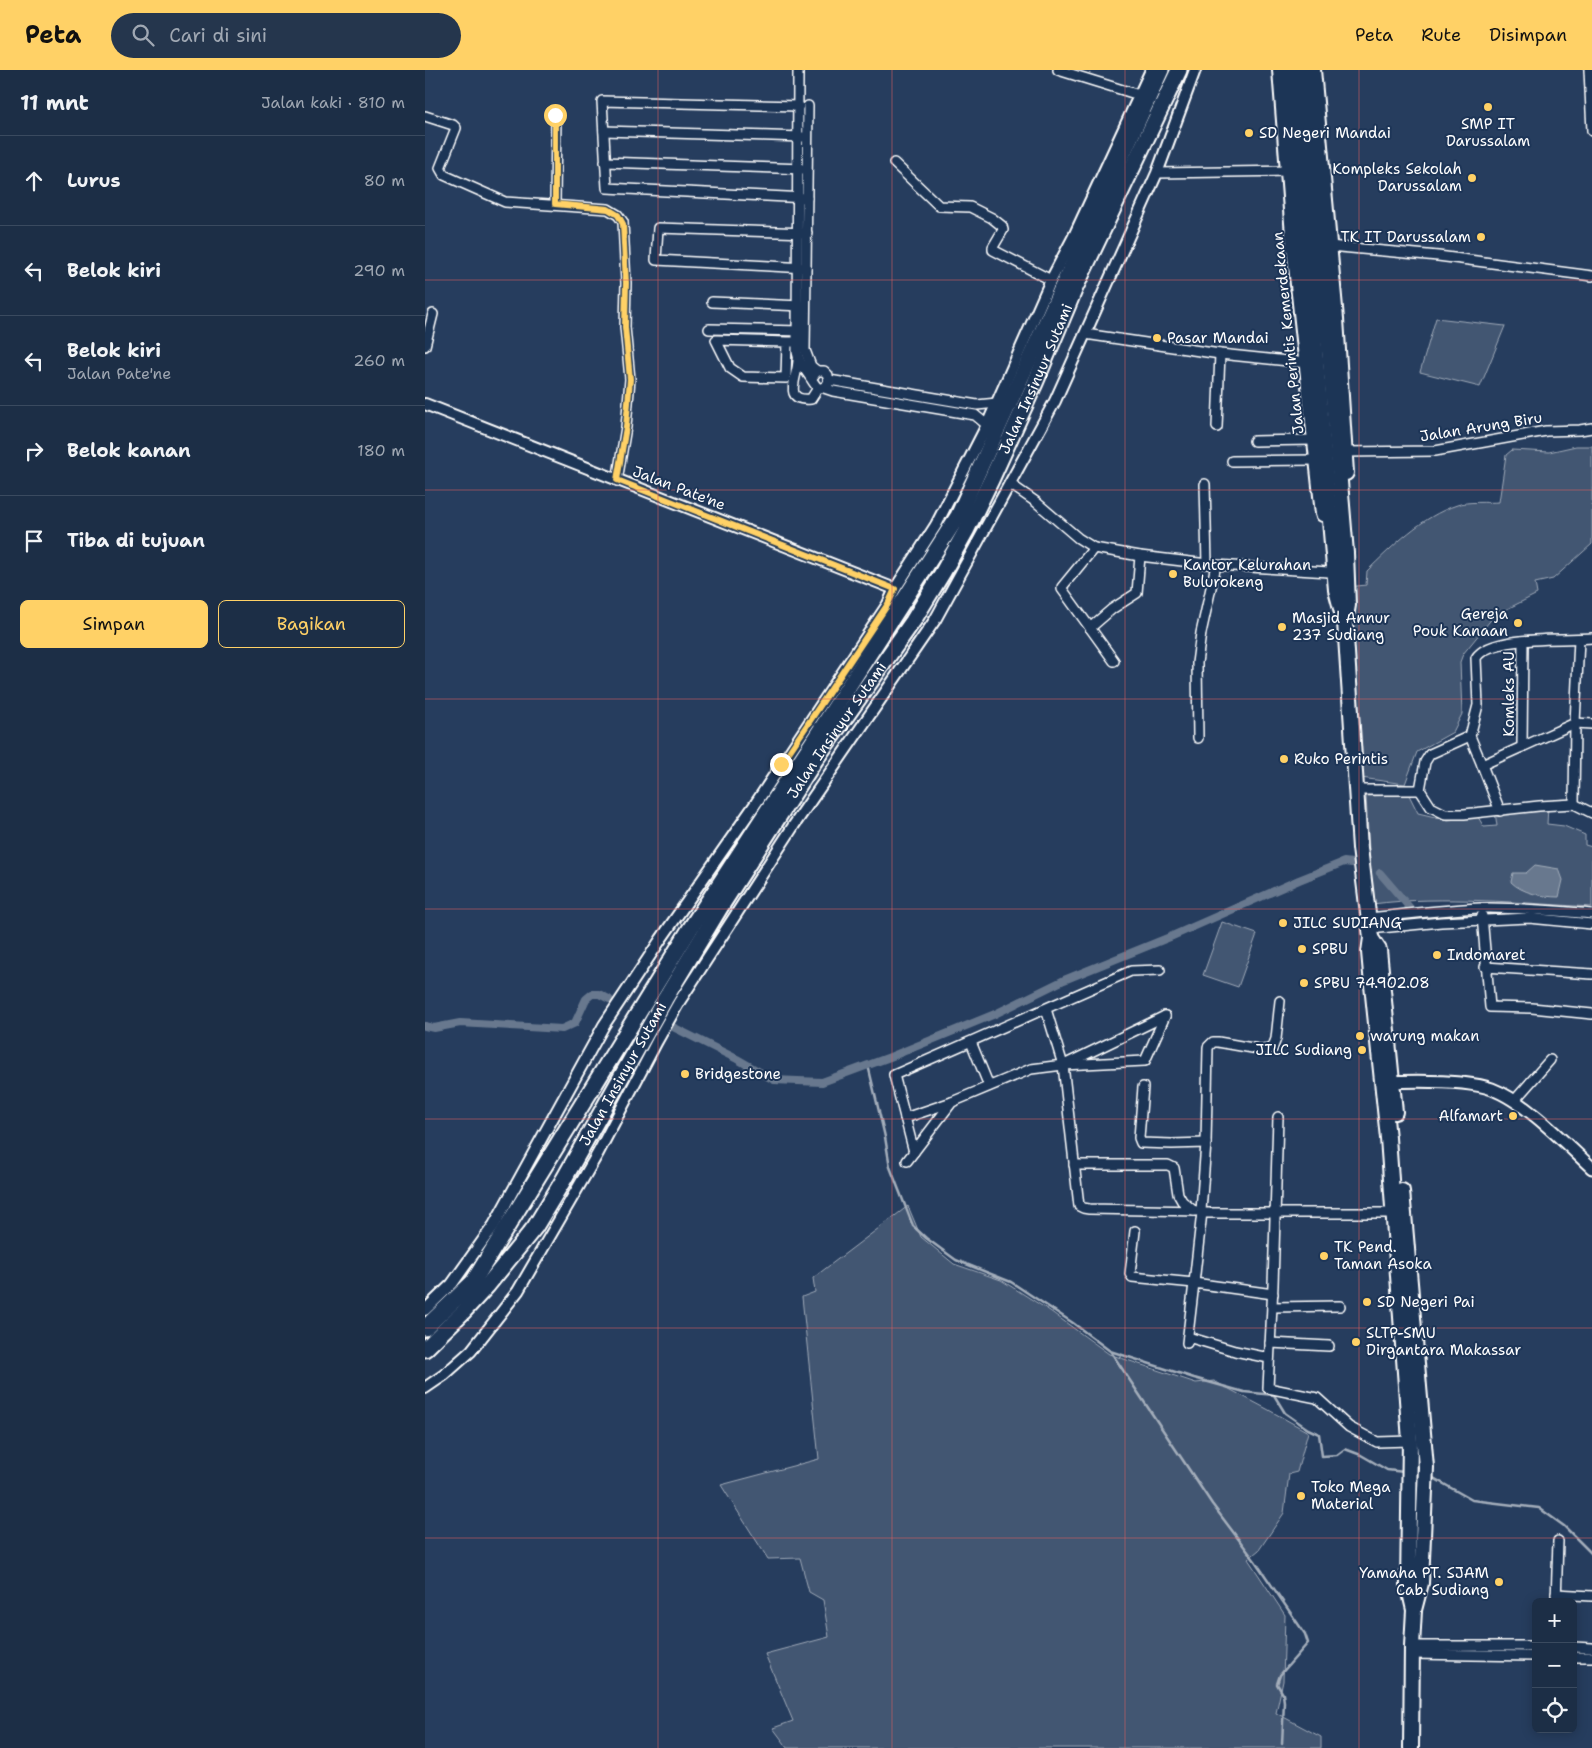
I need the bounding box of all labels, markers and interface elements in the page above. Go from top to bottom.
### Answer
search box [111,13,461,58]
text: Peta [25,19,81,51]
icon: search [129,21,157,49]
text: Cari di sini [169,23,267,48]
text: Peta [1355,23,1393,47]
text: Rute [1421,23,1461,47]
text: Disimpan [1489,23,1567,47]
text: 11 mnt [20,89,89,117]
text: Jalan kaki · 810 m [261,92,405,113]
marker: SMP IT Darussalam [1482,101,1494,113]
route start [544,104,567,127]
place label: SMP IT Darussalam [1446,114,1530,151]
place label: SD Negeri Mandai [1259,123,1391,143]
marker: SD Negeri Mandai [1243,127,1255,139]
place label: Kompleks Sekolah Darussalam [1332,159,1462,196]
icon: ahead [20,167,48,195]
text: Lurus [67,168,121,193]
text: 80 m [364,170,405,191]
marker: Kompleks Sekolah Darussalam [1466,172,1478,184]
place label: TK IT Darussalam [1340,227,1471,247]
street label: Jalan Perintis Kemerdekaan [1267,231,1309,435]
marker: TK IT Darussalam [1475,231,1487,243]
icon: left [20,257,48,285]
text: Belok kiri [67,258,161,283]
text: 290 m [353,260,405,281]
street label: Jalan Insinyur Sutami [994,301,1077,457]
place label: Pasar Mandai [1167,328,1269,348]
marker: Pasar Mandai [1151,332,1163,344]
text: Belok kiri [67,338,161,363]
icon: left [20,347,48,375]
text: 260 m [353,350,405,371]
text: Jalan Pate'ne [67,363,171,384]
street label: Jalan Arung Biru [1418,407,1544,447]
icon: right [20,437,48,465]
text: Belok kanan [67,438,191,463]
text: 180 m [357,440,405,461]
street label: Jalan Pate'ne [630,461,728,515]
icon: arrive [20,527,48,555]
text: Tiba di tujuan [67,528,205,553]
place label: Kantor Kelurahan Bulurokeng [1183,555,1311,592]
marker: Kantor Kelurahan Bulurokeng [1167,568,1179,580]
button: Simpan [20,600,208,648]
button: Bagikan [218,600,405,648]
place label: Gereja Pouk Kanaan [1413,604,1509,641]
place label: Masjid Annur 237 Sudiang [1292,608,1390,645]
marker: Gereja Pouk Kanaan [1512,617,1524,629]
marker: Masjid Annur 237 Sudiang [1276,621,1288,633]
street label: Komleks AU [1499,651,1519,737]
street label: Jalan Insinyur Sutami [783,658,891,803]
place label: Ruko Perintis [1294,749,1388,769]
route end [770,753,793,776]
marker: Ruko Perintis [1278,753,1290,765]
place label: JILC SUDIANG [1293,913,1402,933]
marker: JILC SUDIANG [1277,917,1289,929]
place label: SPBU [1312,939,1348,959]
marker: SPBU [1296,943,1308,955]
place label: Indomaret [1447,945,1526,965]
marker: Indomaret [1431,949,1443,961]
place label: SPBU 74.902.08 [1314,973,1430,993]
marker: SPBU 74.902.08 [1298,977,1310,989]
street label: Jalan Insinyur Sutami [575,998,671,1150]
place label: warung makan [1370,1026,1479,1046]
marker: warung makan [1354,1030,1366,1042]
place label: JILC Sudiang [1255,1040,1352,1060]
marker: JILC Sudiang [1356,1044,1368,1056]
place label: Bridgestone [695,1064,781,1084]
marker: Bridgestone [679,1068,691,1080]
place label: Alfamart [1439,1106,1503,1126]
marker: Alfamart [1507,1110,1519,1122]
place label: TK Pend. Taman Asoka [1334,1237,1432,1274]
marker: TK Pend. Taman Asoka [1318,1250,1330,1262]
place label: SD Negeri Pai [1377,1292,1475,1312]
marker: SD Negeri Pai [1361,1296,1373,1308]
place label: SLTP-SMU Dirgantara Makassar [1366,1323,1521,1360]
marker: SLTP-SMU Dirgantara Makassar [1350,1336,1362,1348]
place label: Toko Mega Material [1311,1477,1391,1514]
marker: Toko Mega Material [1295,1490,1307,1502]
place label: Yamaha PT. SJAM Cab. Sudiang [1359,1563,1489,1600]
marker: Yamaha PT. SJAM Cab. Sudiang [1493,1576,1505,1588]
map controls [1532,1598,1577,1733]
button: + [1532,1598,1577,1643]
button: − [1532,1643,1577,1688]
button: locate [1532,1688,1577,1733]

